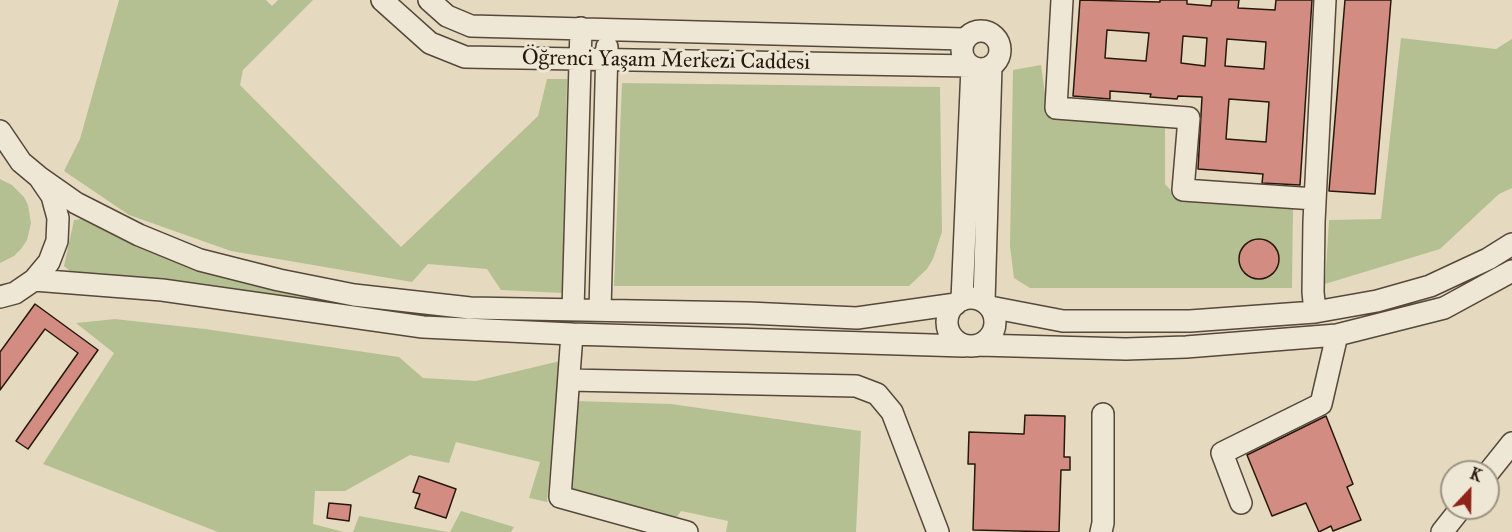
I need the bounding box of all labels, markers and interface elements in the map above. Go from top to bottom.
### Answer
street label: Öğrenci Yaşam Merkezi Caddesi [522,45,810,77]
north arrow [1440,460,1500,520]
text: K [1467,464,1485,486]

